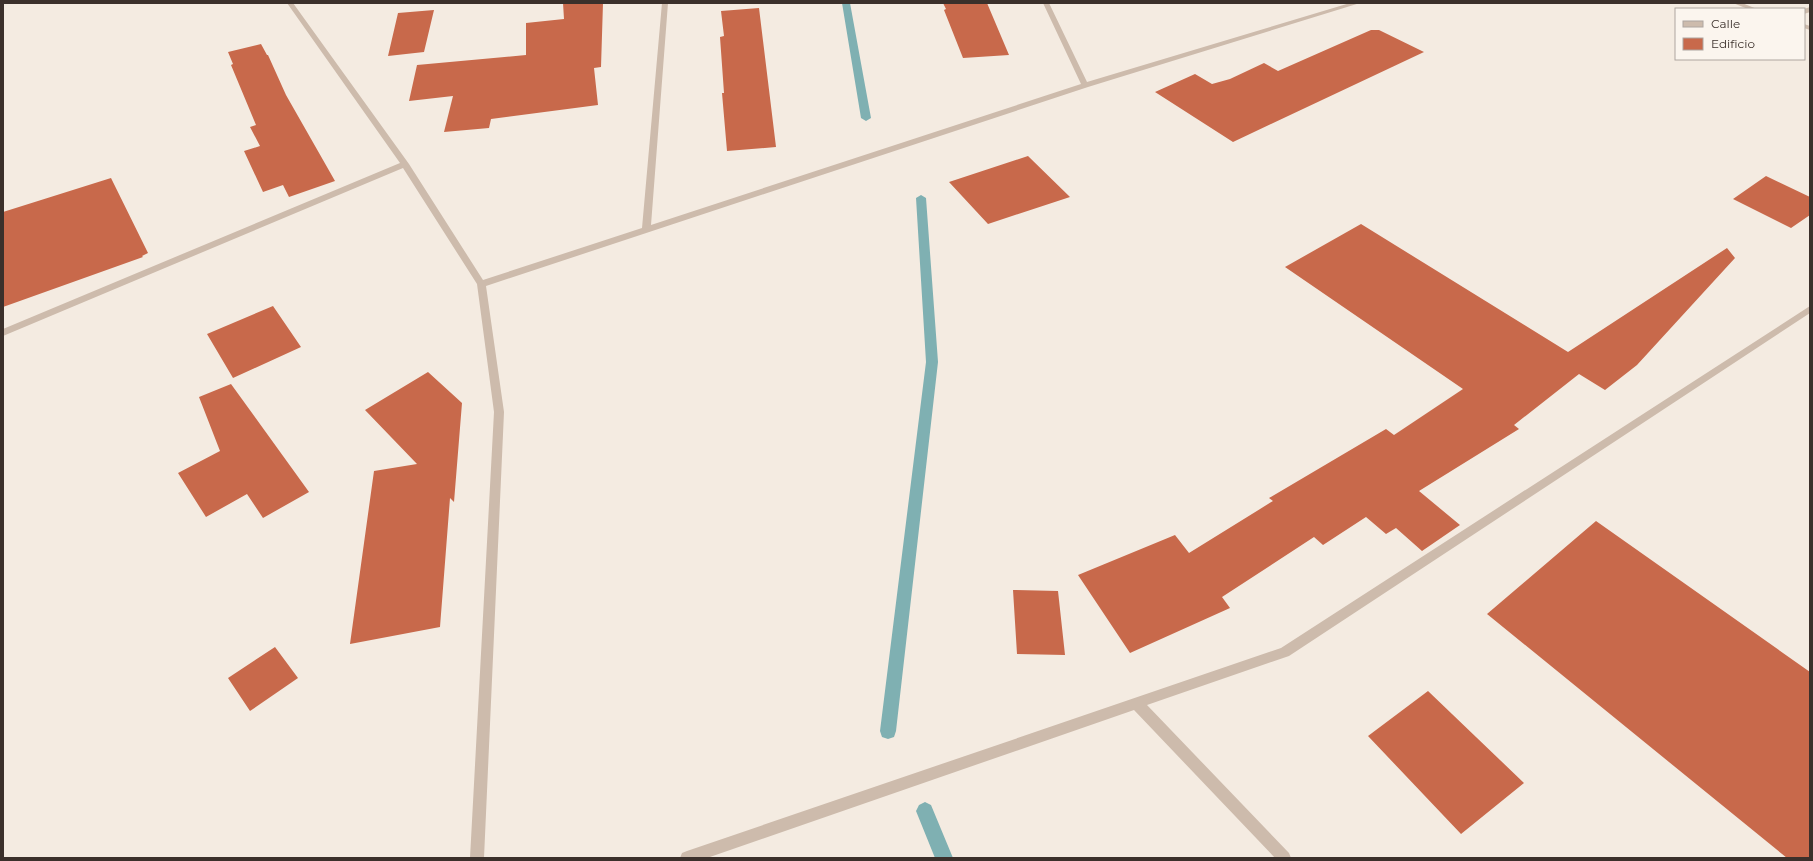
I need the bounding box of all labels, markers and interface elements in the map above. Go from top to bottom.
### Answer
legend [1675,8,1805,60]
text: Calle [1711,16,1740,31]
text: Edificio [1711,36,1755,51]

